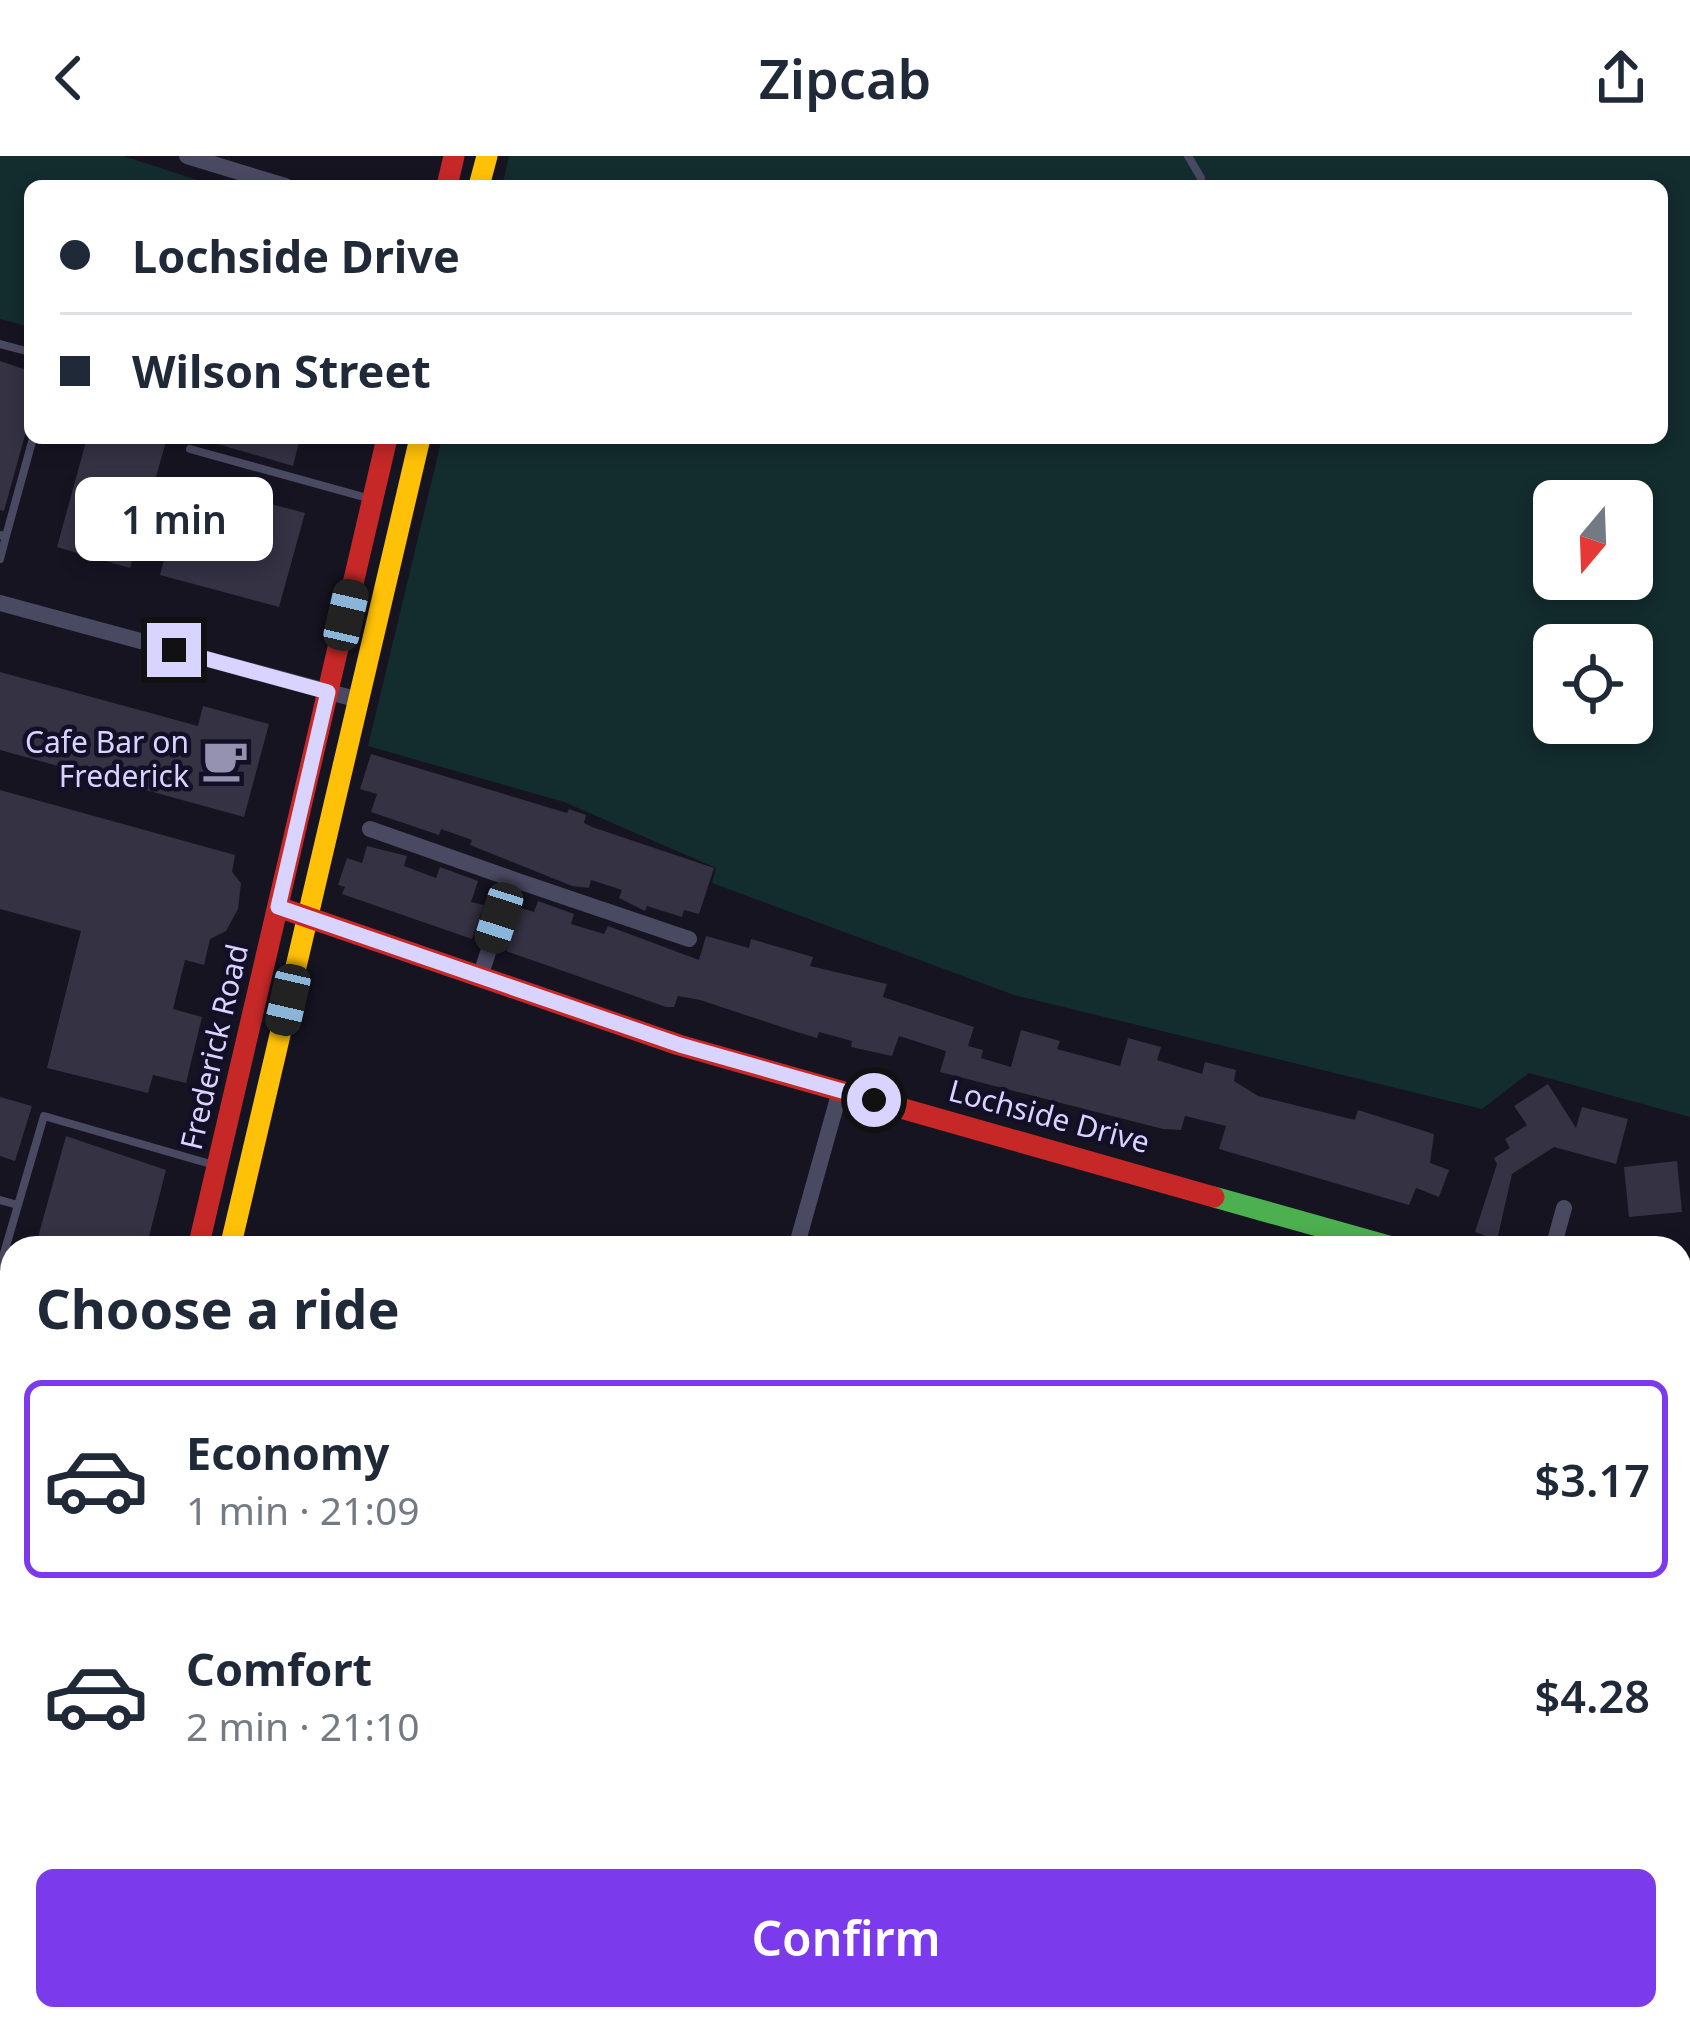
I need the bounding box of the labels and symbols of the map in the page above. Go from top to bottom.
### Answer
callout: 1 min [75,476,273,560]
north arrow [1533,480,1653,600]
car [320,576,372,654]
route end [147,623,201,677]
place label: Cafe Bar on Frederick [25,721,189,796]
cafe icon: Cafe Bar on Frederick [200,735,250,785]
car [471,878,527,958]
street label: Frederick Road [170,940,257,1154]
car [262,961,314,1039]
street label: Lochside Drive [944,1069,1154,1162]
route start [847,1073,901,1127]

